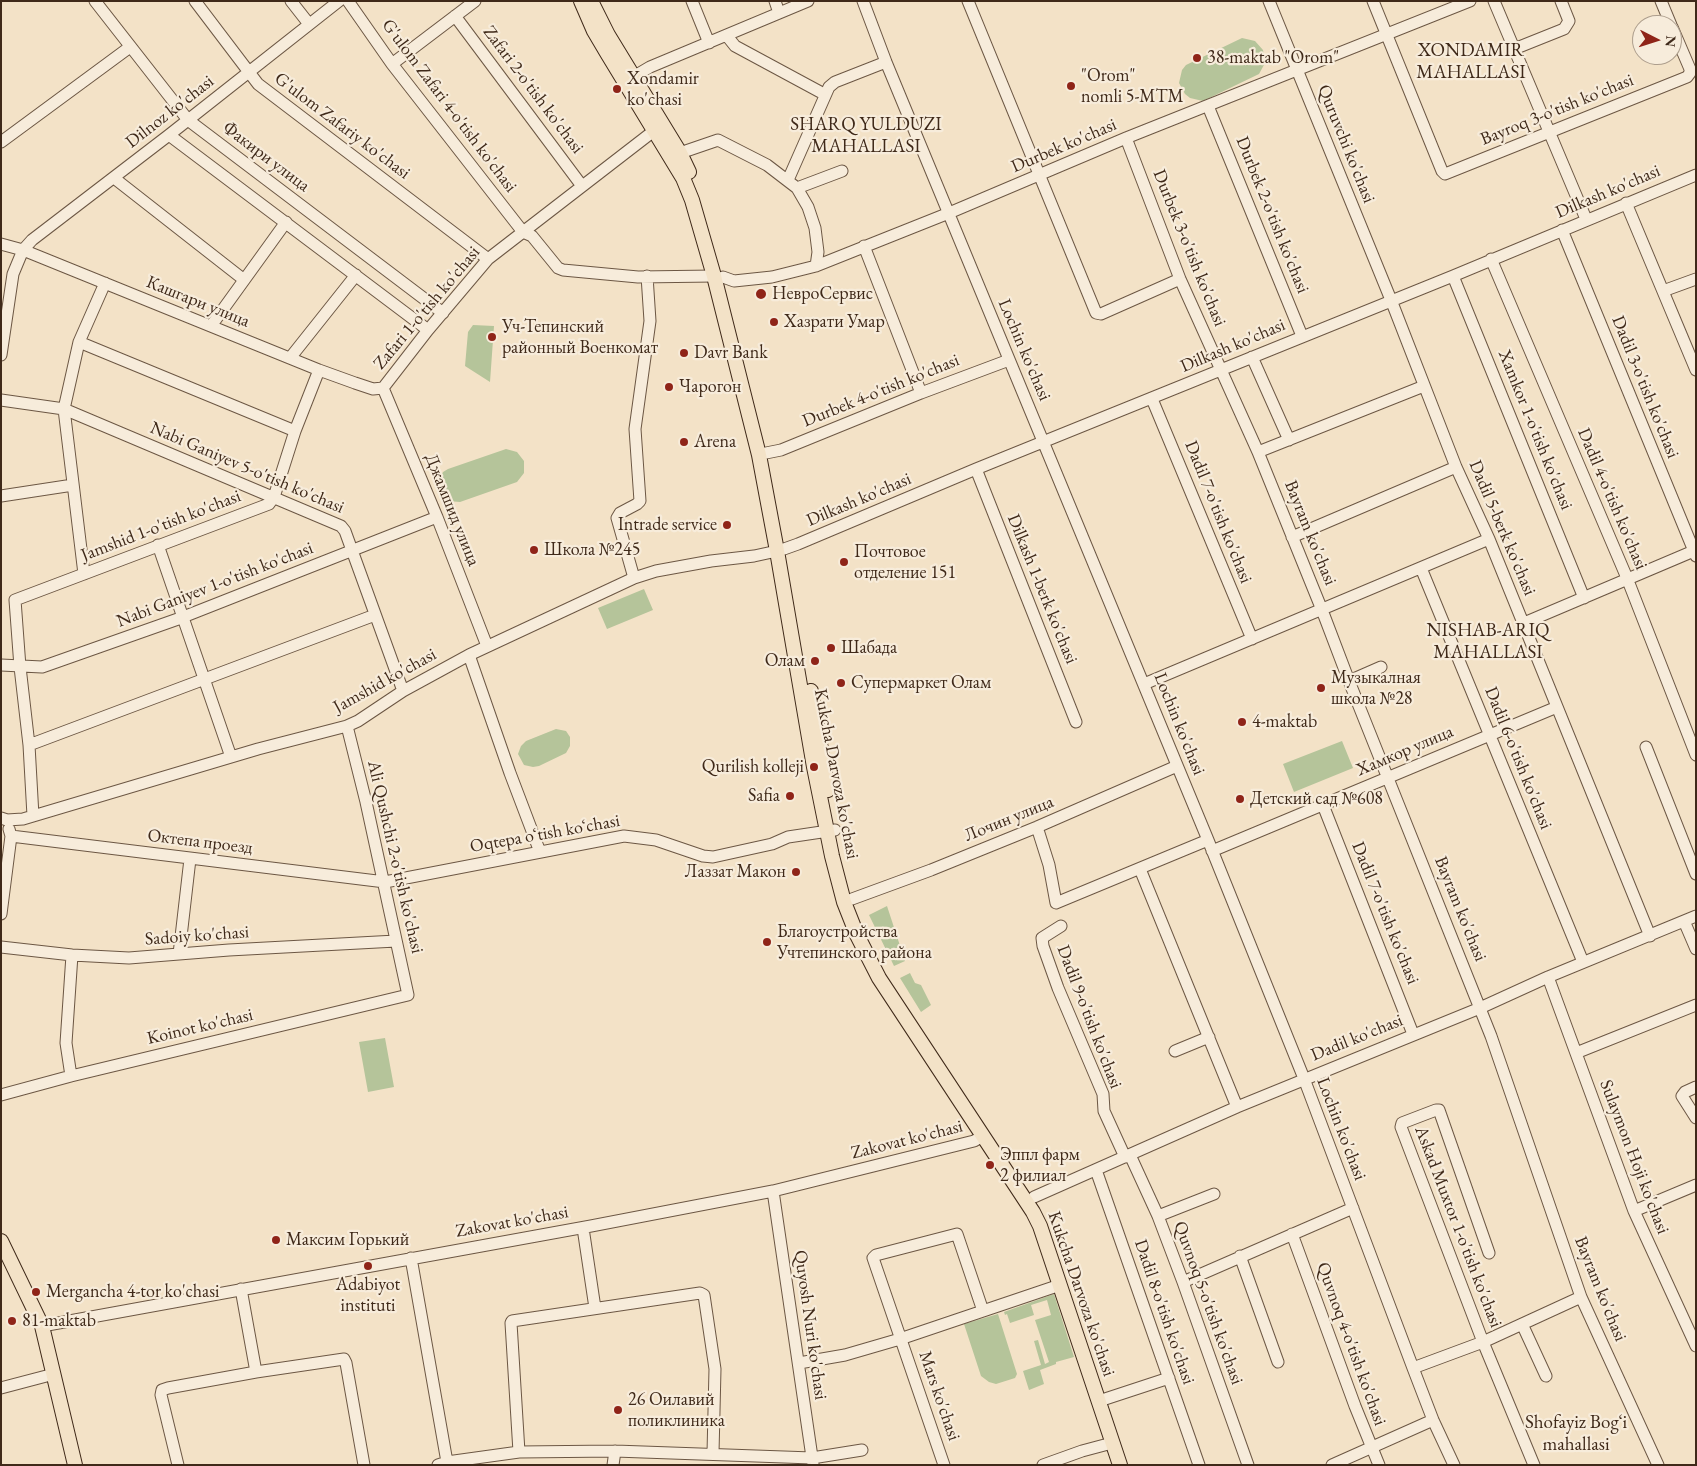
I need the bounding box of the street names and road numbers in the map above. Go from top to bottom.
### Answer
street label: G'ulom Zafari 4-o'tish ko'chasi [377,15,521,197]
street label: Zafari 2-o'tish ko'chasi [478,22,588,158]
street label: G'ulom Zafariy ko'chasi [270,68,414,184]
street label: Bayroq 3-o'tish ko'chasi [1477,69,1637,151]
street label: Dilnoz ko'chasi [122,71,218,153]
street label: Quruvchi ko'chasi [1312,82,1380,206]
street label: Durbek ko'chasi [1008,114,1120,178]
street label: Факири улица [218,117,314,197]
street label: Durbek 2-o'tish ko'chasi [1231,133,1313,297]
street label: Dilkash ko'chasi [1552,160,1664,224]
street label: Durbek 3-o'tish ko'chasi [1148,166,1230,330]
street label: Zafari 1-o'tish ko'chasi [369,242,485,374]
street label: Кашгари улица [143,271,253,333]
street label: Lochin ko'chasi [993,296,1055,404]
street label: Dadil 3-o'tish ko'chasi [1607,313,1683,461]
street label: Dilkash ko'chasi [1177,314,1289,378]
street label: Xamkor 1-o'tish ko'chasi [1493,347,1577,513]
street label: Durbek 4-o'tish ko'chasi [799,350,963,432]
street label: Nabi Ganiyev 5-o'tish ko'chasi [147,417,347,519]
street label: Dadil 4-o'tish ko'chasi [1572,425,1652,573]
street label: Dadil 7-o'tish ko'chasi [1180,438,1256,586]
street label: Джамшид улица [420,451,484,569]
street label: Dadil 5-berk ko'chasi [1464,457,1540,599]
street label: Dilkash ko'chasi [803,468,915,532]
street label: Bayram ko'chasi [1279,477,1341,589]
street label: Jamshid 1-o'tish ko'chasi [78,486,244,566]
street label: Dilkash 1-berk ko'chasi [1002,511,1082,667]
street label: Nabi Ganiyev 1-o'tish ko'chasi [114,538,316,632]
street label: Jamshid ko'chasi [330,644,440,718]
street label: Lochin ko'chasi [1149,670,1209,778]
street label: Dadil 6-o'tish ko'chasi [1480,684,1556,832]
street label: Kukcha Darvoza ko'chasi [809,687,863,861]
street label: Хамкор улица [1353,721,1457,781]
street label: Ali Qushchi 2-o'tish ko'chasi [362,758,428,956]
street label: Лочин улица [961,791,1057,847]
street label: Oqtepa oʻtish koʻchasi [468,810,622,858]
street label: Октепа проезд [146,825,254,859]
street label: Dadil 7-o'tish ko'chasi [1347,839,1423,987]
street label: Bayram ko'chasi [1429,853,1491,965]
street label: Sadoiy ko'chasi [144,922,250,950]
street label: Dadil 9-o'tish ko'chasi [1052,942,1126,1092]
street label: Koinot ko'chasi [145,1004,255,1050]
street label: Dadil ko'chasi [1308,1010,1406,1066]
street label: Lochin ko'chasi [1311,1074,1371,1184]
street label: Sulaymon Hoji ko'chasi [1595,1077,1673,1237]
street label: Zakovat ko'chasi [849,1116,965,1164]
street label: Askad Muxtor 1-o'tish ko'chasi [1410,1123,1506,1331]
street label: Zakovat ko'chasi [454,1201,570,1243]
street label: Kukcha Darvoza ko'chasi [1043,1209,1119,1379]
street label: Quvnoq 5-o'tish ko'chasi [1168,1218,1248,1388]
street label: Bayram ko'chasi [1569,1233,1631,1345]
street label: Dadil 8-o'tish ko'chasi [1129,1237,1199,1387]
street label: Quyosh Nuri ko'chasi [789,1249,831,1401]
street label: Quvnoq 4-o'tish ko'chasi [1311,1259,1391,1429]
street label: Mars ko'chasi [914,1348,964,1444]

